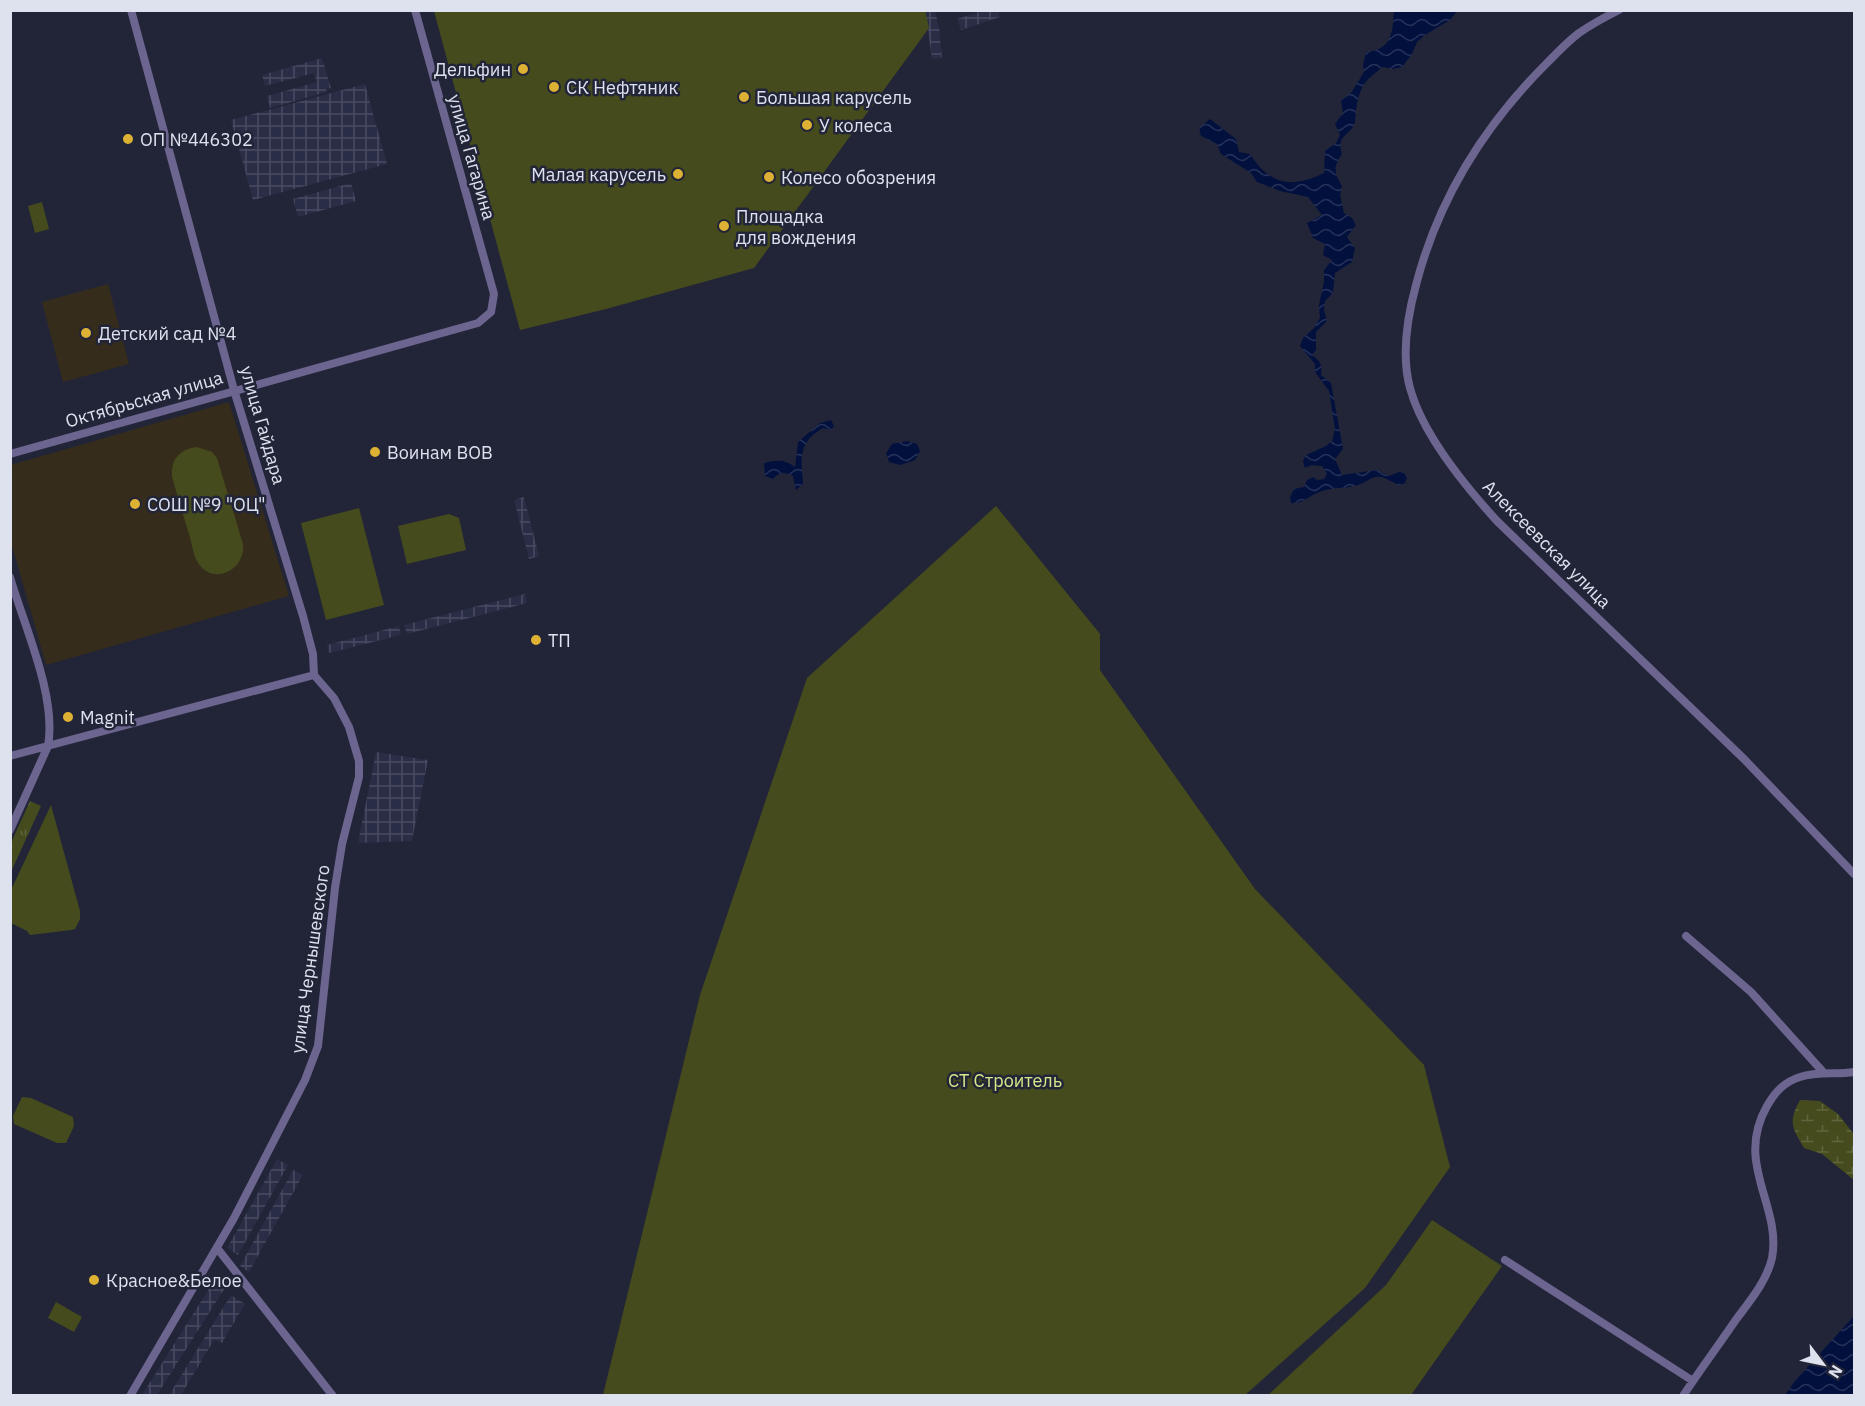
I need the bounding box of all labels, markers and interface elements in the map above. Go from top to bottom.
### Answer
place label: Дельфин [434,58,511,81]
marker: Дельфин [516,62,530,76]
place label: СК Нефтяник [566,76,678,99]
marker: СК Нефтяник [547,80,561,94]
place label: Большая карусель [756,86,912,109]
marker: Большая карусель [737,90,751,104]
street label: улица Гагарина [443,92,501,223]
place label: У колеса [819,114,893,137]
marker: У колеса [800,118,814,132]
place label: ОП №446302 [140,128,253,151]
marker: ОП №446302 [121,132,135,146]
place label: Малая карусель [531,163,666,186]
place label: Колесо обозрения [781,166,936,189]
marker: Малая карусель [671,167,685,181]
marker: Колесо обозрения [762,170,776,184]
place label: Площадка для вождения [736,205,856,249]
marker: Площадка для вождения [717,219,731,233]
place label: Детский сад №4 [98,322,237,345]
marker: Детский сад №4 [79,326,93,340]
street label: улица Гайдара [235,363,291,487]
street label: Октябрьская улица [63,365,226,432]
place label: Воинам ВОВ [387,441,493,464]
marker: Воинам ВОВ [368,445,382,459]
street label: Алексеевская улица [1478,475,1616,613]
place label: СОШ №9 "ОЦ" [147,493,266,516]
marker: СОШ №9 "ОЦ" [128,497,142,511]
place label: ТП [548,629,571,652]
marker: ТП [529,633,543,647]
place label: Magnit [80,706,135,729]
marker: Magnit [61,710,75,724]
street label: улица Чернышевского [285,863,335,1055]
park label: СТ Строитель [948,1069,1062,1092]
place label: Красное&Белое [106,1269,242,1292]
marker: Красное&Белое [87,1273,101,1287]
north arrow [1793,1334,1853,1394]
text: N [1824,1362,1847,1382]

